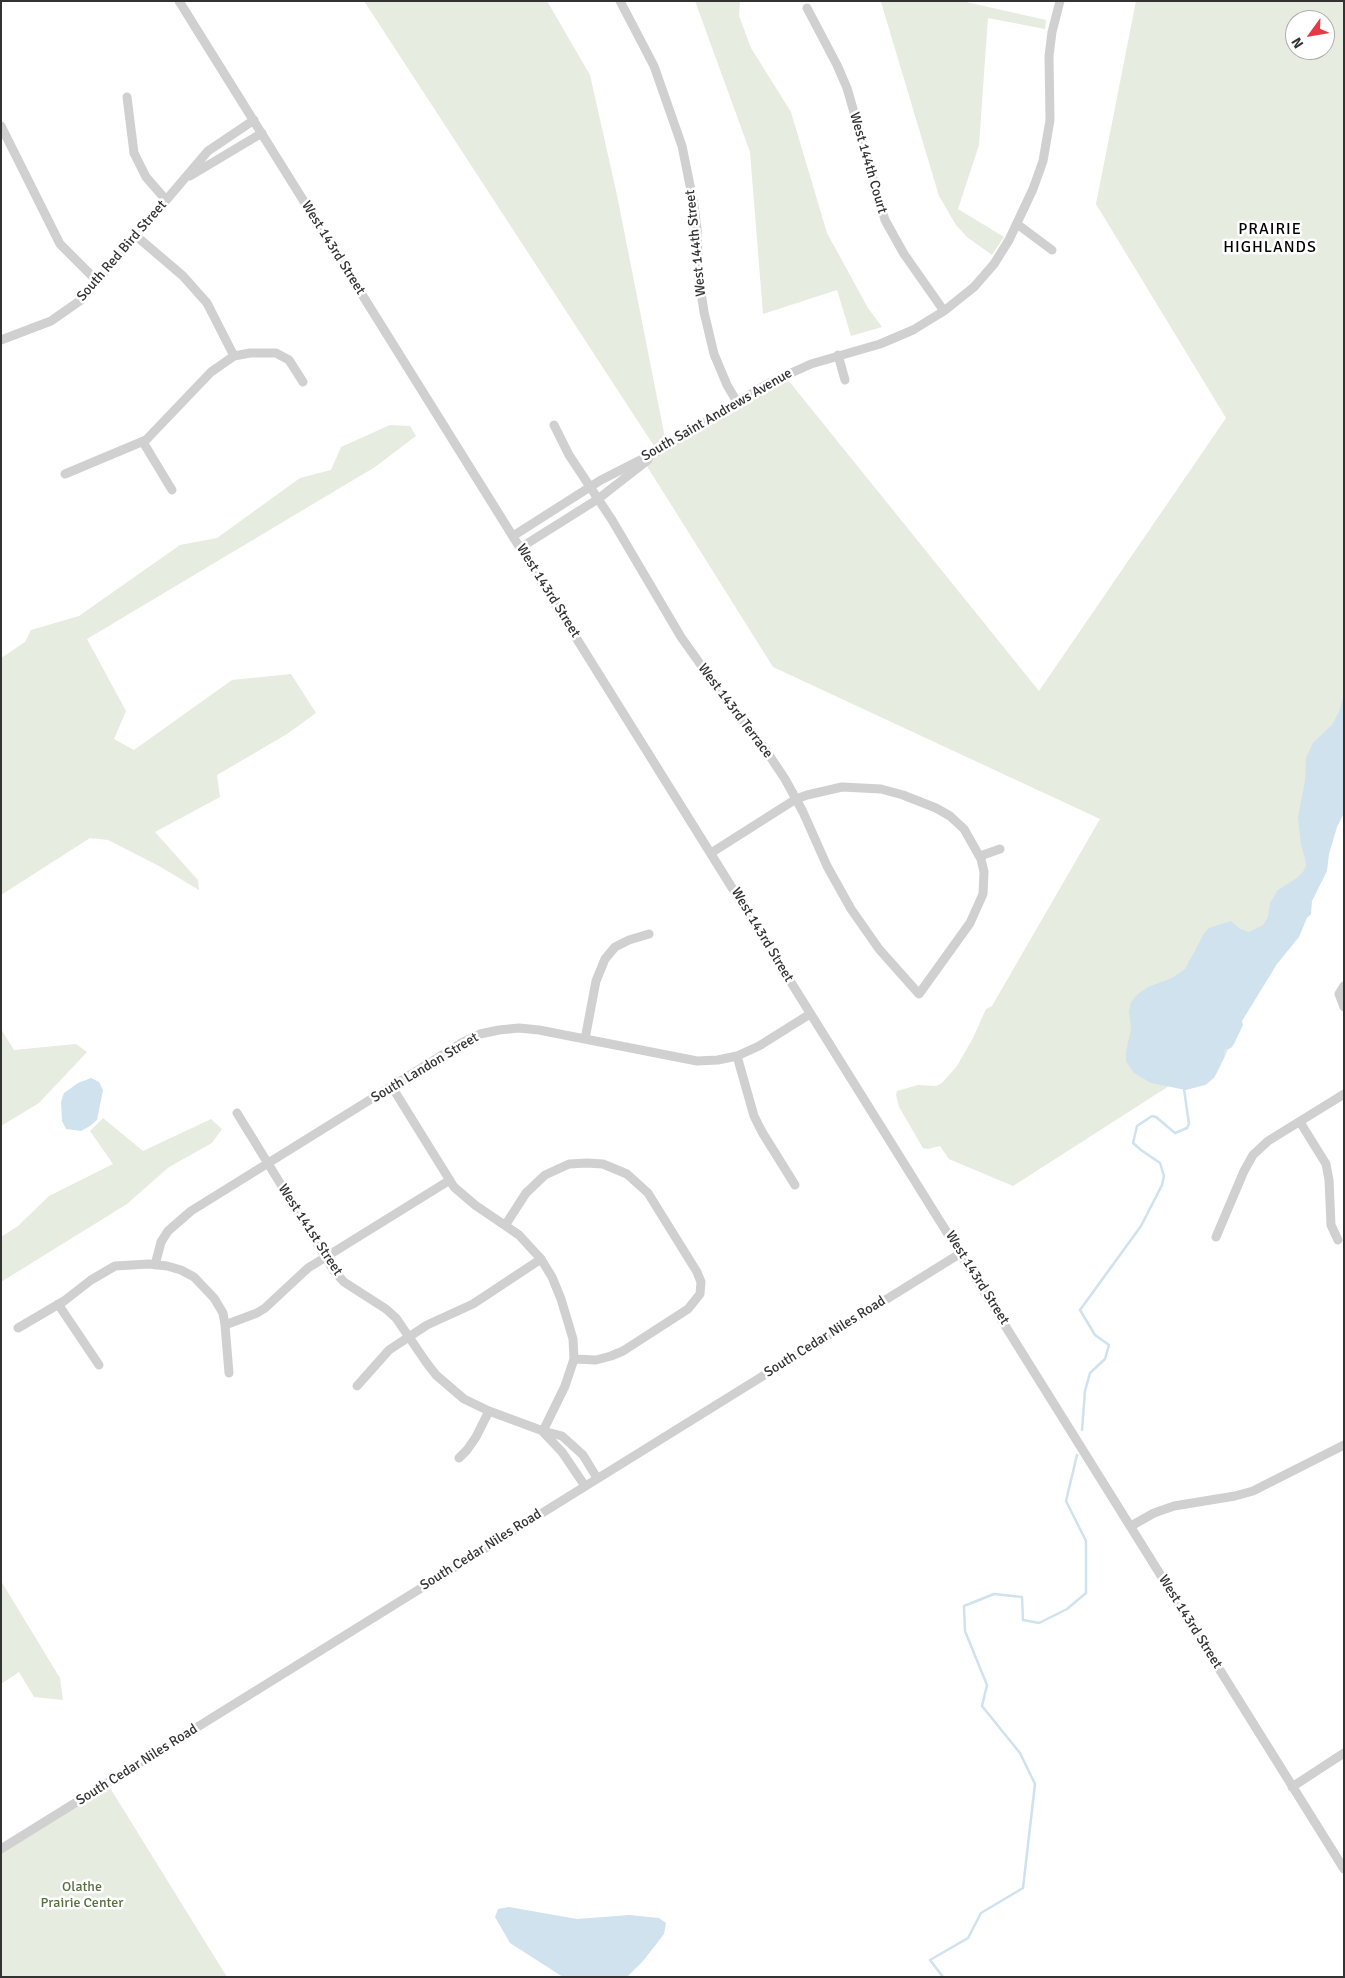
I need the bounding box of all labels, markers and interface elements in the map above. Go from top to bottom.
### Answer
north arrow [1285,10,1335,60]
text: N [1288,34,1307,51]
street label: West 144th Court [846,111,890,215]
street label: West 144th Street [682,189,710,297]
street label: South Red Bird Street [74,197,170,305]
street label: West 143rd Street [297,198,369,298]
district label: PRAIRIE HIGHLANDS [1222,220,1318,258]
street label: South Saint Andrews Avenue [639,365,795,465]
street label: West 143rd Street [512,541,584,641]
street label: West 143rd Terrace [694,660,776,762]
street label: West 143rd Street [727,885,797,985]
street label: South Landon Street [368,1029,482,1107]
street label: West 141st Street [274,1181,346,1279]
street label: West 143rd Street [941,1228,1013,1328]
street label: South Cedar Niles Road [761,1293,889,1381]
street label: South Cedar Niles Road [417,1506,545,1594]
street label: West 143rd Street [1154,1572,1226,1672]
street label: South Cedar Niles Road [73,1721,201,1809]
park label: Olathe Prairie Center [41,1879,123,1911]

